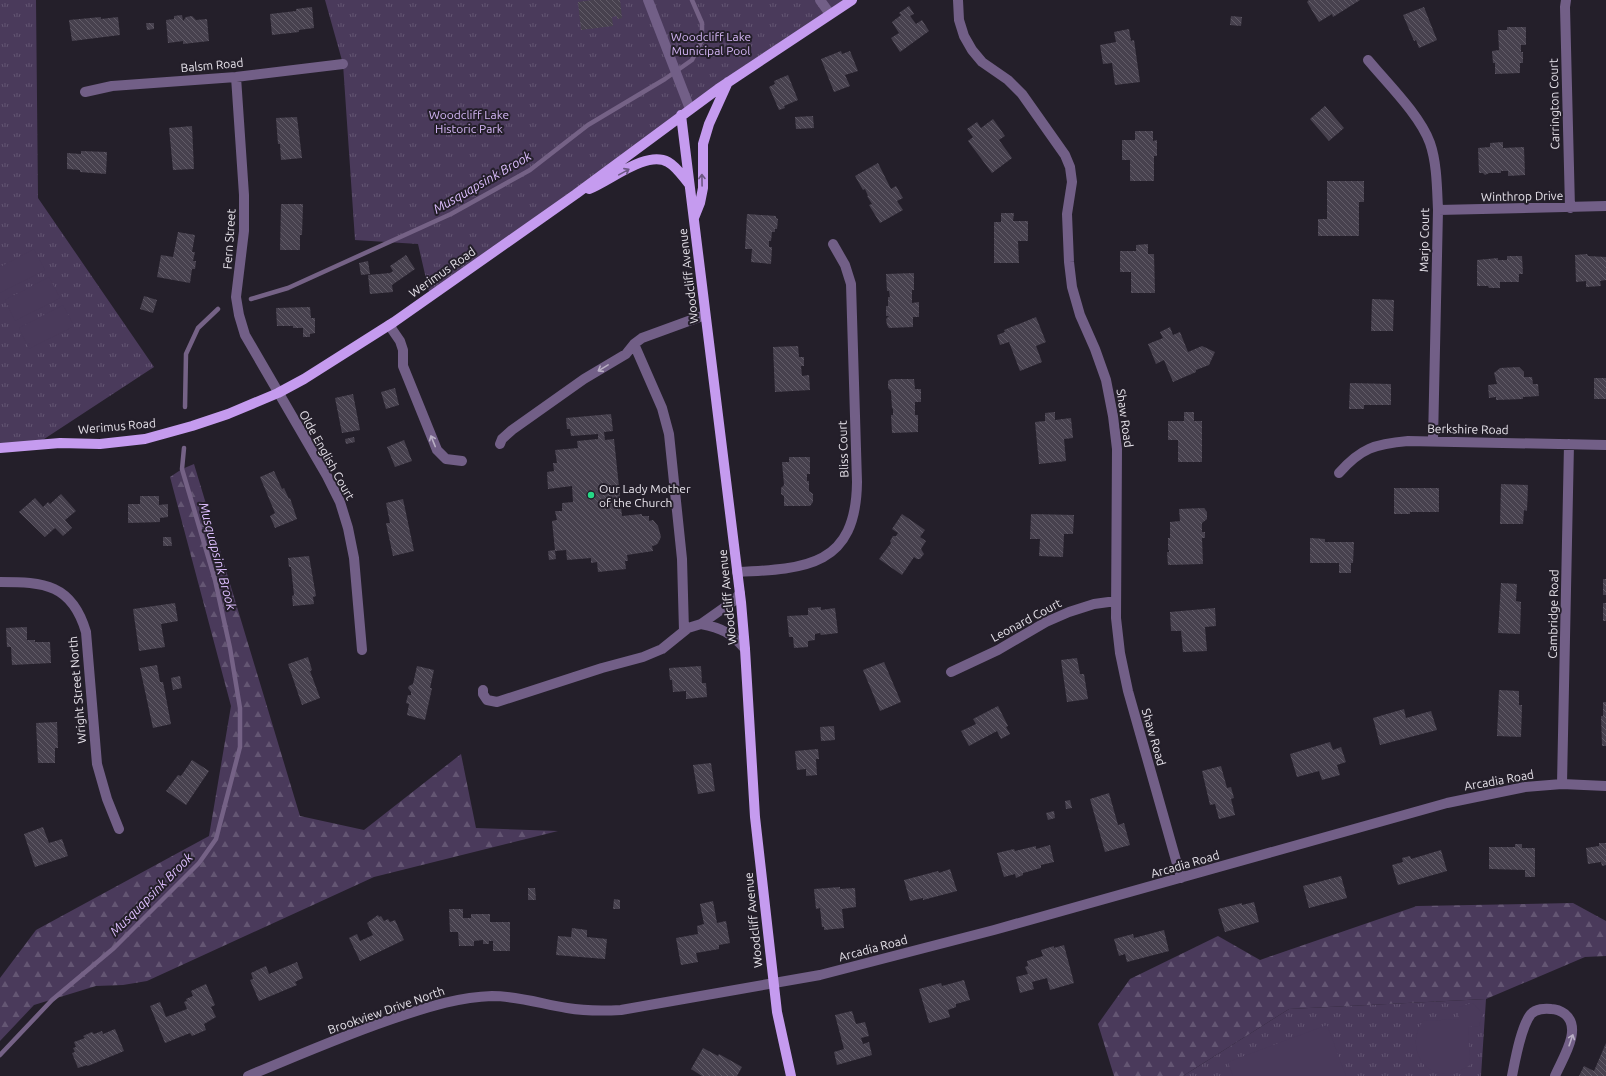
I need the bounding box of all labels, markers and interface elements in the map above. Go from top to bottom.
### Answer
park label: Woodcliff Lake Municipal Pool [671,30,751,57]
street label: Balsm Road [180,56,244,74]
street label: Carrington Court [1547,58,1561,150]
park label: Woodcliff Lake Historic Park [429,108,509,135]
water label: Musquapsink Brook [430,148,534,216]
one-way arrow [617,167,629,175]
one-way arrow [699,174,706,187]
street label: Winthrop Drive [1481,189,1563,203]
street label: Marjo Court [1417,207,1431,272]
street label: Fern Street [220,208,238,270]
street label: Woodcliff Avenue [676,228,700,324]
street label: Werimus Road [406,244,478,300]
one-way arrow [597,364,609,372]
street label: Shaw Road [1114,388,1136,448]
street label: Olde English Court [297,408,357,502]
street label: Werimus Road [78,416,156,436]
street label: Bliss Court [835,420,850,478]
street label: Berkshire Road [1427,422,1509,436]
one-way arrow [429,436,437,448]
place label: Our Lady Mother of the Church [599,482,691,509]
marker: Our Lady Mother of the Church [586,490,596,500]
water label: Musquapsink Brook [197,501,239,612]
street label: Woodcliff Avenue [716,549,738,645]
street label: Cambridge Road [1546,569,1560,659]
street label: Leonard Court [989,596,1064,644]
street label: Wright Street North [66,636,88,744]
street label: Shaw Road [1140,707,1168,767]
street label: Arcadia Road [1463,767,1535,793]
street label: Arcadia Road [1149,848,1221,880]
water label: Musquapsink Brook [107,850,195,938]
street label: Woodcliff Avenue [742,872,764,968]
street label: Arcadia Road [837,933,909,963]
street label: Brookview Drive North [326,984,446,1036]
one-way arrow [1567,1034,1575,1046]

